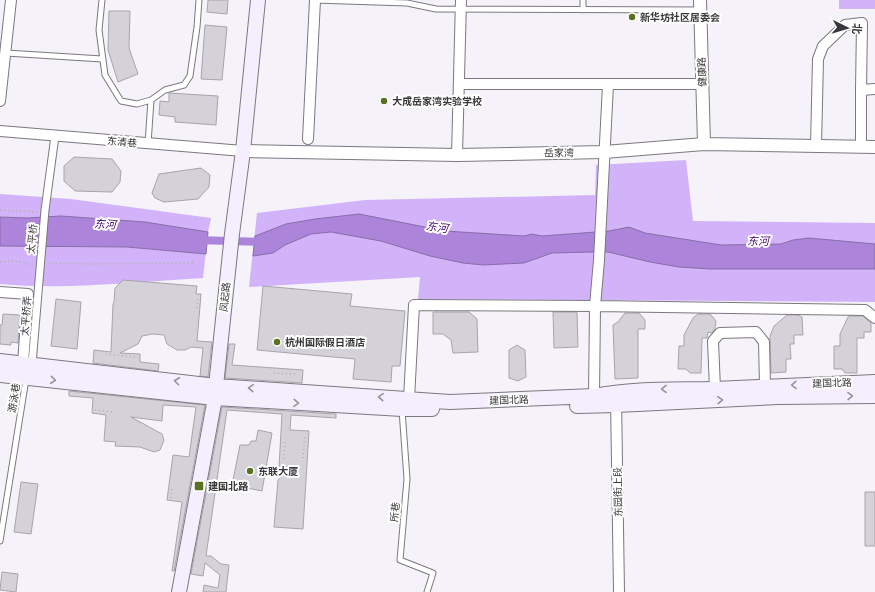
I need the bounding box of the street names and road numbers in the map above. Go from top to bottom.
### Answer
street label: 健康路 [696,57,708,87]
street label: 东清巷 [107,135,137,149]
street label: 岳家湾 [544,147,574,159]
street label: 太平桥 [25,224,39,254]
street label: 凤起路 [218,282,232,312]
street label: 太平桥弄 [19,296,33,336]
street label: 建国北路 [812,377,852,389]
street label: 游泳巷 [6,382,22,414]
street label: 建国北路 [489,394,529,406]
street label: 东园街上段 [612,467,624,517]
street label: 所巷 [389,502,401,522]

